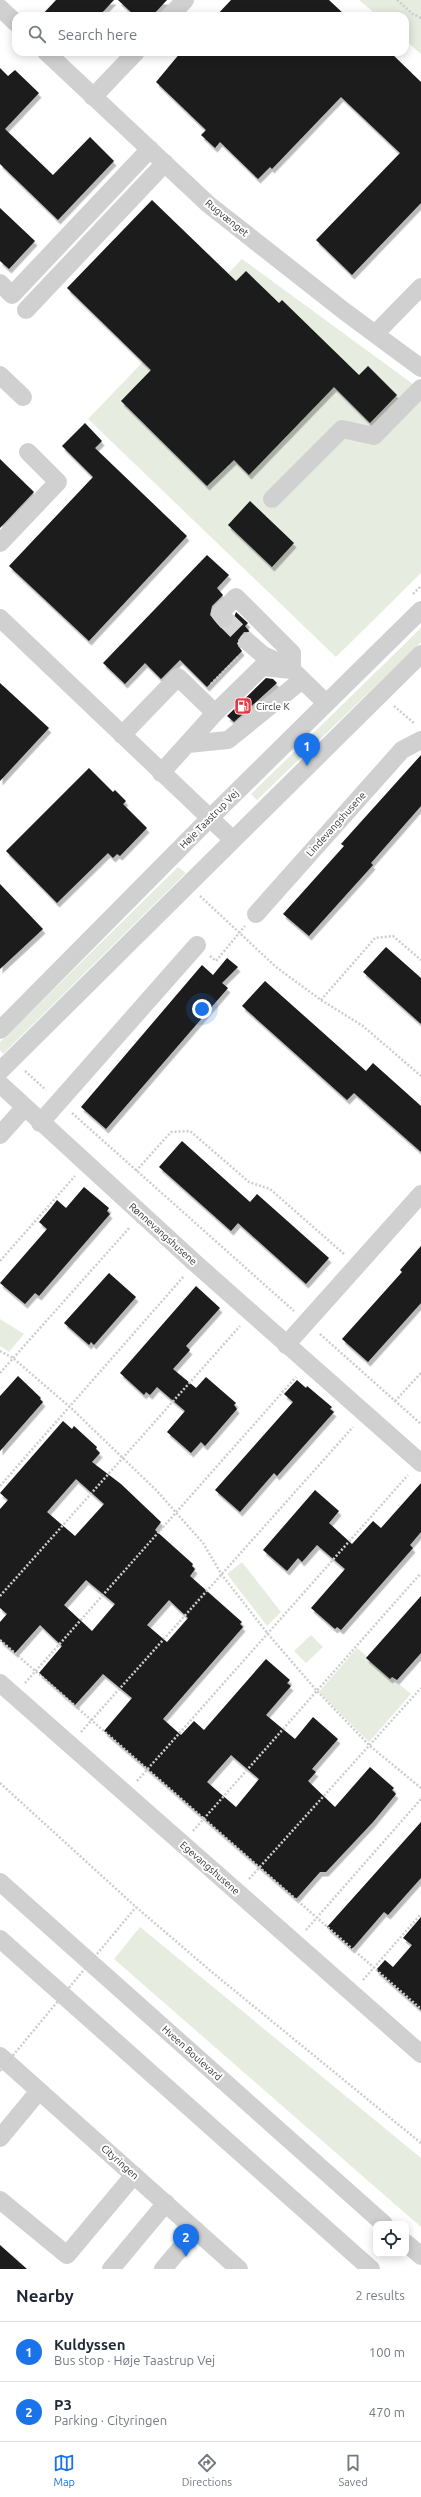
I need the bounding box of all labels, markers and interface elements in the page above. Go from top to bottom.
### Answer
search box [12,12,409,56]
icon: search [26,23,48,45]
text: Search here [58,26,137,43]
street label: Rugvænget [203,197,251,239]
fuel station icon: Circle K [233,696,253,716]
place label: Circle K [256,701,290,712]
pin: 1 [294,733,320,766]
street label: Høje Taastrup Vej [177,787,241,851]
street label: Lindevangshusene [304,790,368,858]
your location [192,999,212,1019]
street label: Rønnevangshusene [127,1201,199,1267]
street label: Egevangshusene [178,1839,242,1897]
street label: Hveen Boulevard [160,2023,224,2083]
street label: Cityringen [99,2142,141,2182]
map controls [373,2221,409,2257]
button: locate [373,2221,409,2257]
pin: 2 [173,2224,199,2257]
text: Nearby [16,2286,74,2305]
text: 2 results [355,2288,405,2302]
text: Kuldyssen [54,2336,125,2353]
text: 1 [25,2345,33,2359]
text: 100 m [369,2345,405,2359]
text: Bus stop · Høje Taastrup Vej [54,2353,215,2367]
text: P3 [54,2396,72,2413]
text: 2 [25,2405,33,2419]
text: 470 m [369,2405,405,2419]
text: Parking · Cityringen [54,2413,167,2427]
tab: Map [53,2452,75,2488]
tab: Directions [182,2452,232,2488]
tab: Saved [338,2452,368,2488]

